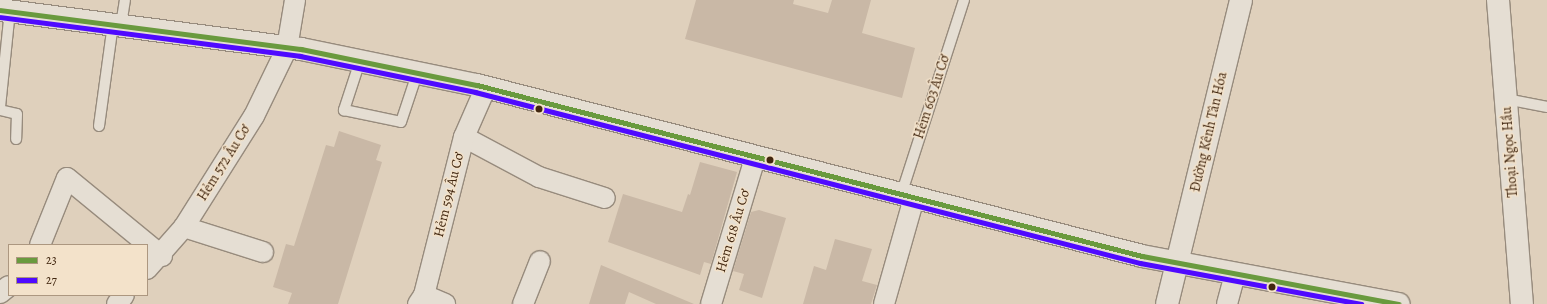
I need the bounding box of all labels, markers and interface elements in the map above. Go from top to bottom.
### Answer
street label: Hẻm 603 Âu Cơ [910,53,954,141]
street label: Đường Kênh Tân Hóa [1187,70,1231,194]
unlabelled marker [534,104,544,114]
street label: Thoại Ngọc Hầu [1498,106,1522,198]
street label: Hẻm 572 Âu Cơ [194,122,254,204]
street label: Hẻm 594 Âu Cơ [430,151,468,239]
unlabelled marker [765,155,775,165]
street label: Hẻm 618 Âu Cơ [712,188,754,274]
legend [8,244,148,296]
text: 23 [46,252,57,268]
text: 27 [46,272,57,288]
unlabelled marker [1267,282,1277,292]

